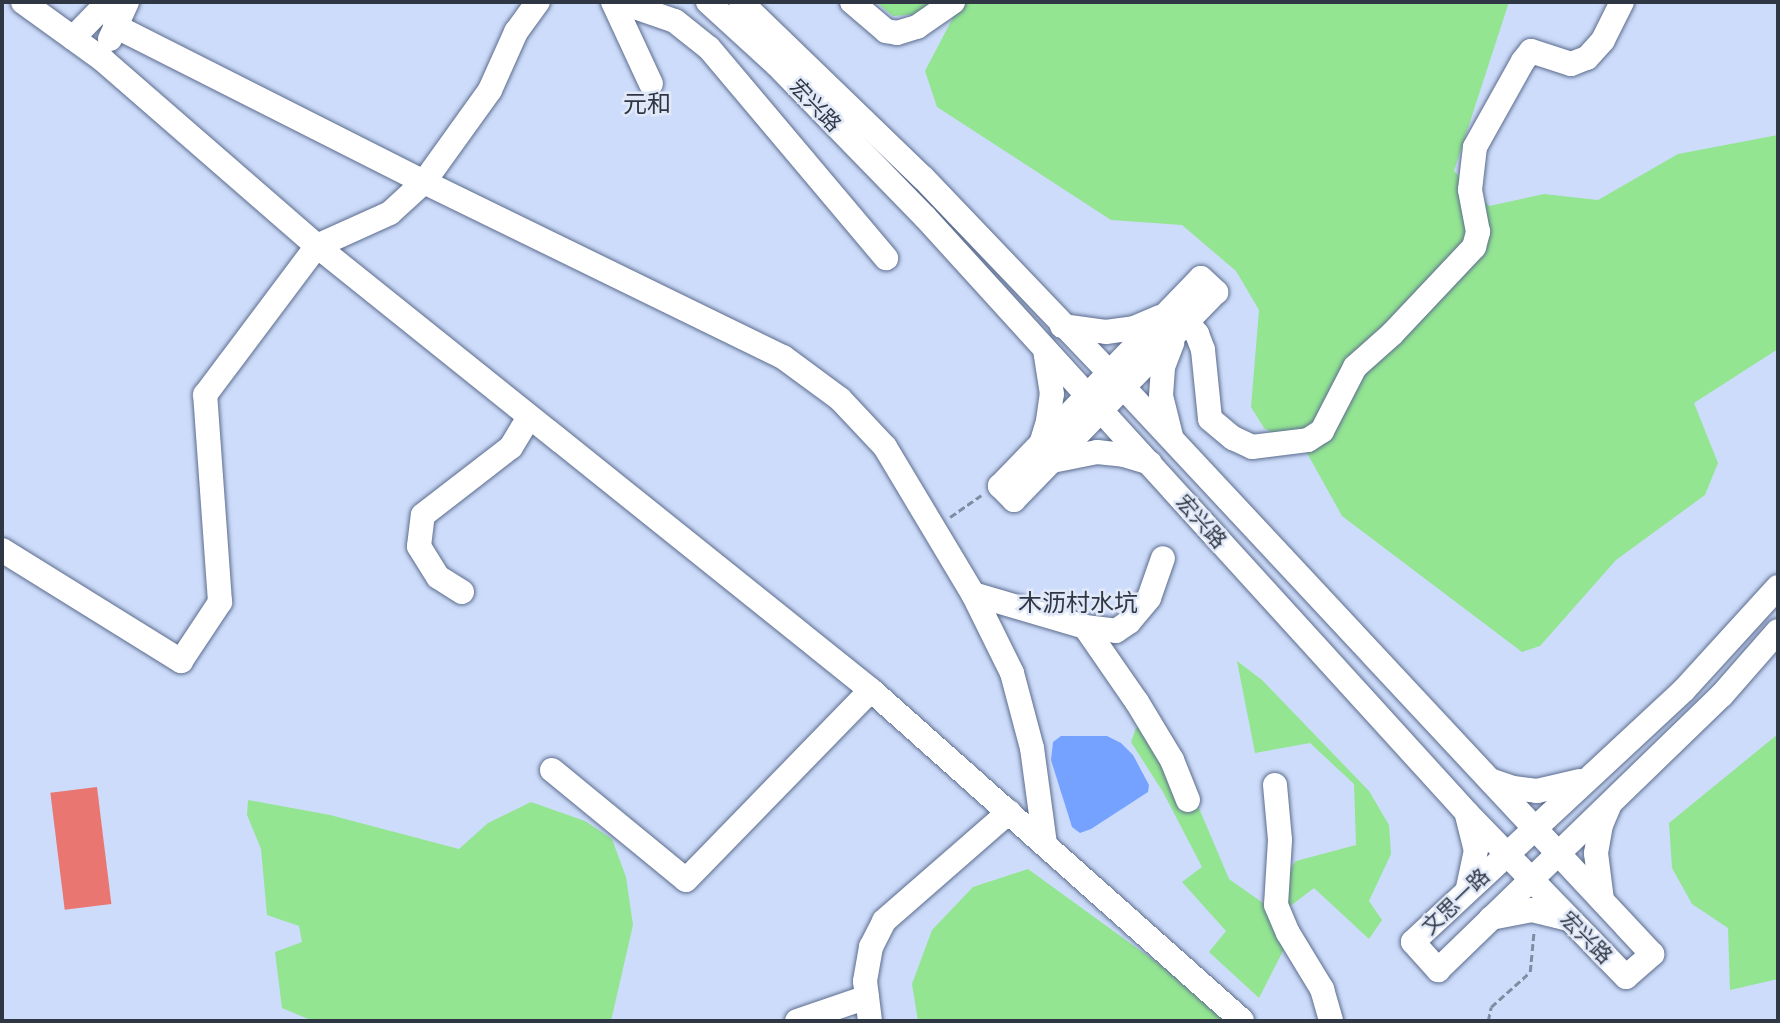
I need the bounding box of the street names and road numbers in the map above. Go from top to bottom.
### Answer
street label: 宏兴路 [785,74,847,136]
street label: 宏兴路 [1172,489,1232,553]
street label: 文思一路 [1416,863,1494,939]
street label: 宏兴路 [1556,906,1618,968]

